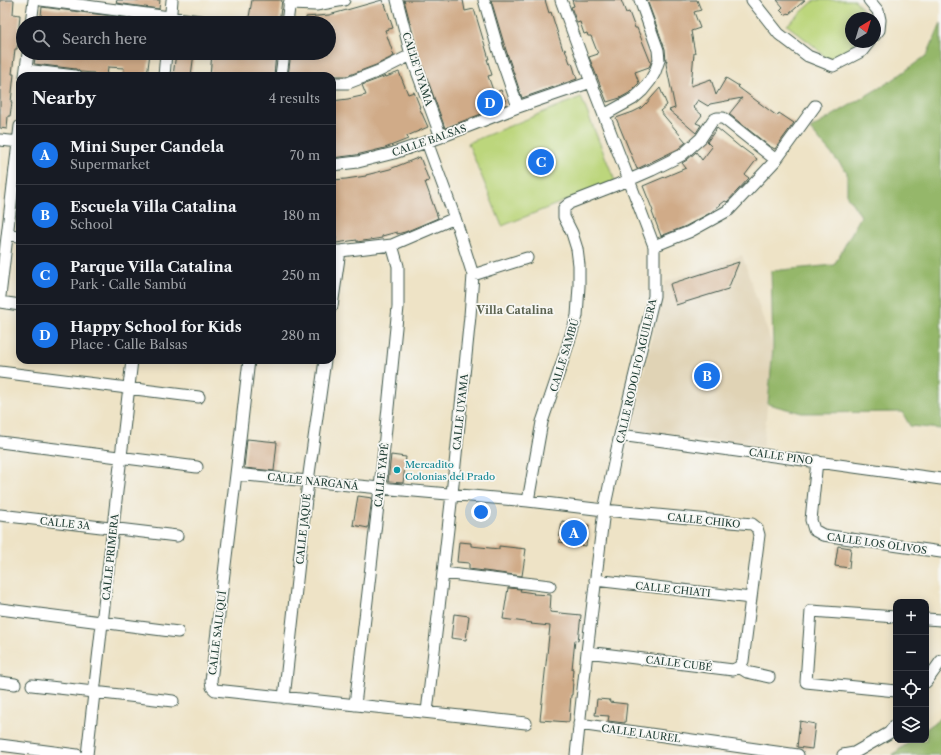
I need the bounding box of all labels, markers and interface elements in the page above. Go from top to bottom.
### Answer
north arrow [845,12,881,48]
search box [16,16,336,60]
icon: search [30,27,52,49]
text: Search here [62,29,147,48]
street label: CALLE UYAMA [399,31,436,108]
text: Nearby [32,88,96,108]
pin: D [477,88,503,118]
text: 4 results [269,90,320,106]
street label: CALLE BALSAS [390,122,468,159]
text: Mini Super Candela [70,137,224,156]
text: A [40,147,50,163]
text: 70 m [290,147,320,163]
pin: C [528,147,554,177]
text: Supermarket [70,156,150,172]
text: Escuela Villa Catalina [70,197,237,216]
text: B [40,207,50,223]
text: 180 m [283,207,320,223]
text: School [70,216,113,232]
text: Parque Villa Catalina [70,257,232,276]
text: C [40,267,50,283]
text: 250 m [282,267,320,283]
text: Park · Calle Sambú [70,276,186,292]
street label: CALLE RODOLFO AGUILERA [614,297,660,445]
district label: Villa Catalina [476,303,554,317]
text: Happy School for Kids [70,317,242,336]
street label: CALLE SAMBÚ [547,317,582,393]
text: D [39,327,51,343]
text: 280 m [281,327,320,343]
text: Place · Calle Balsas [70,336,187,352]
pin: B [694,361,720,391]
street label: CALLE UYAMA [450,373,471,451]
street label: CALLE YAPÉ [372,442,391,508]
street label: CALLE PINO [748,446,814,467]
place label: Mercadito Colonias del Prado [405,458,495,483]
marker: Mercadito Colonias del Prado [392,465,402,475]
street label: CALLE NARGANÁ [267,470,360,493]
street label: CALLE JAQUÉ [293,493,314,565]
your location [471,502,491,522]
street label: CALLE CHIKO [667,510,741,531]
street label: CALLE PRIMERA [99,512,122,601]
street label: CALLE 3A [39,514,91,533]
pin: A [561,518,587,548]
street label: CALLE LOS OLIVOS [826,530,928,557]
street label: CALLE CHIATI [635,579,712,600]
street label: CALLE SALUQUÍ [206,590,229,676]
map controls [893,599,929,743]
button: + [893,599,929,635]
button: − [893,635,929,671]
street label: CALLE CUBÉ [645,653,713,674]
button: locate [893,671,929,707]
button: layers [893,707,929,743]
street label: CALLE LAUREL [601,722,682,746]

